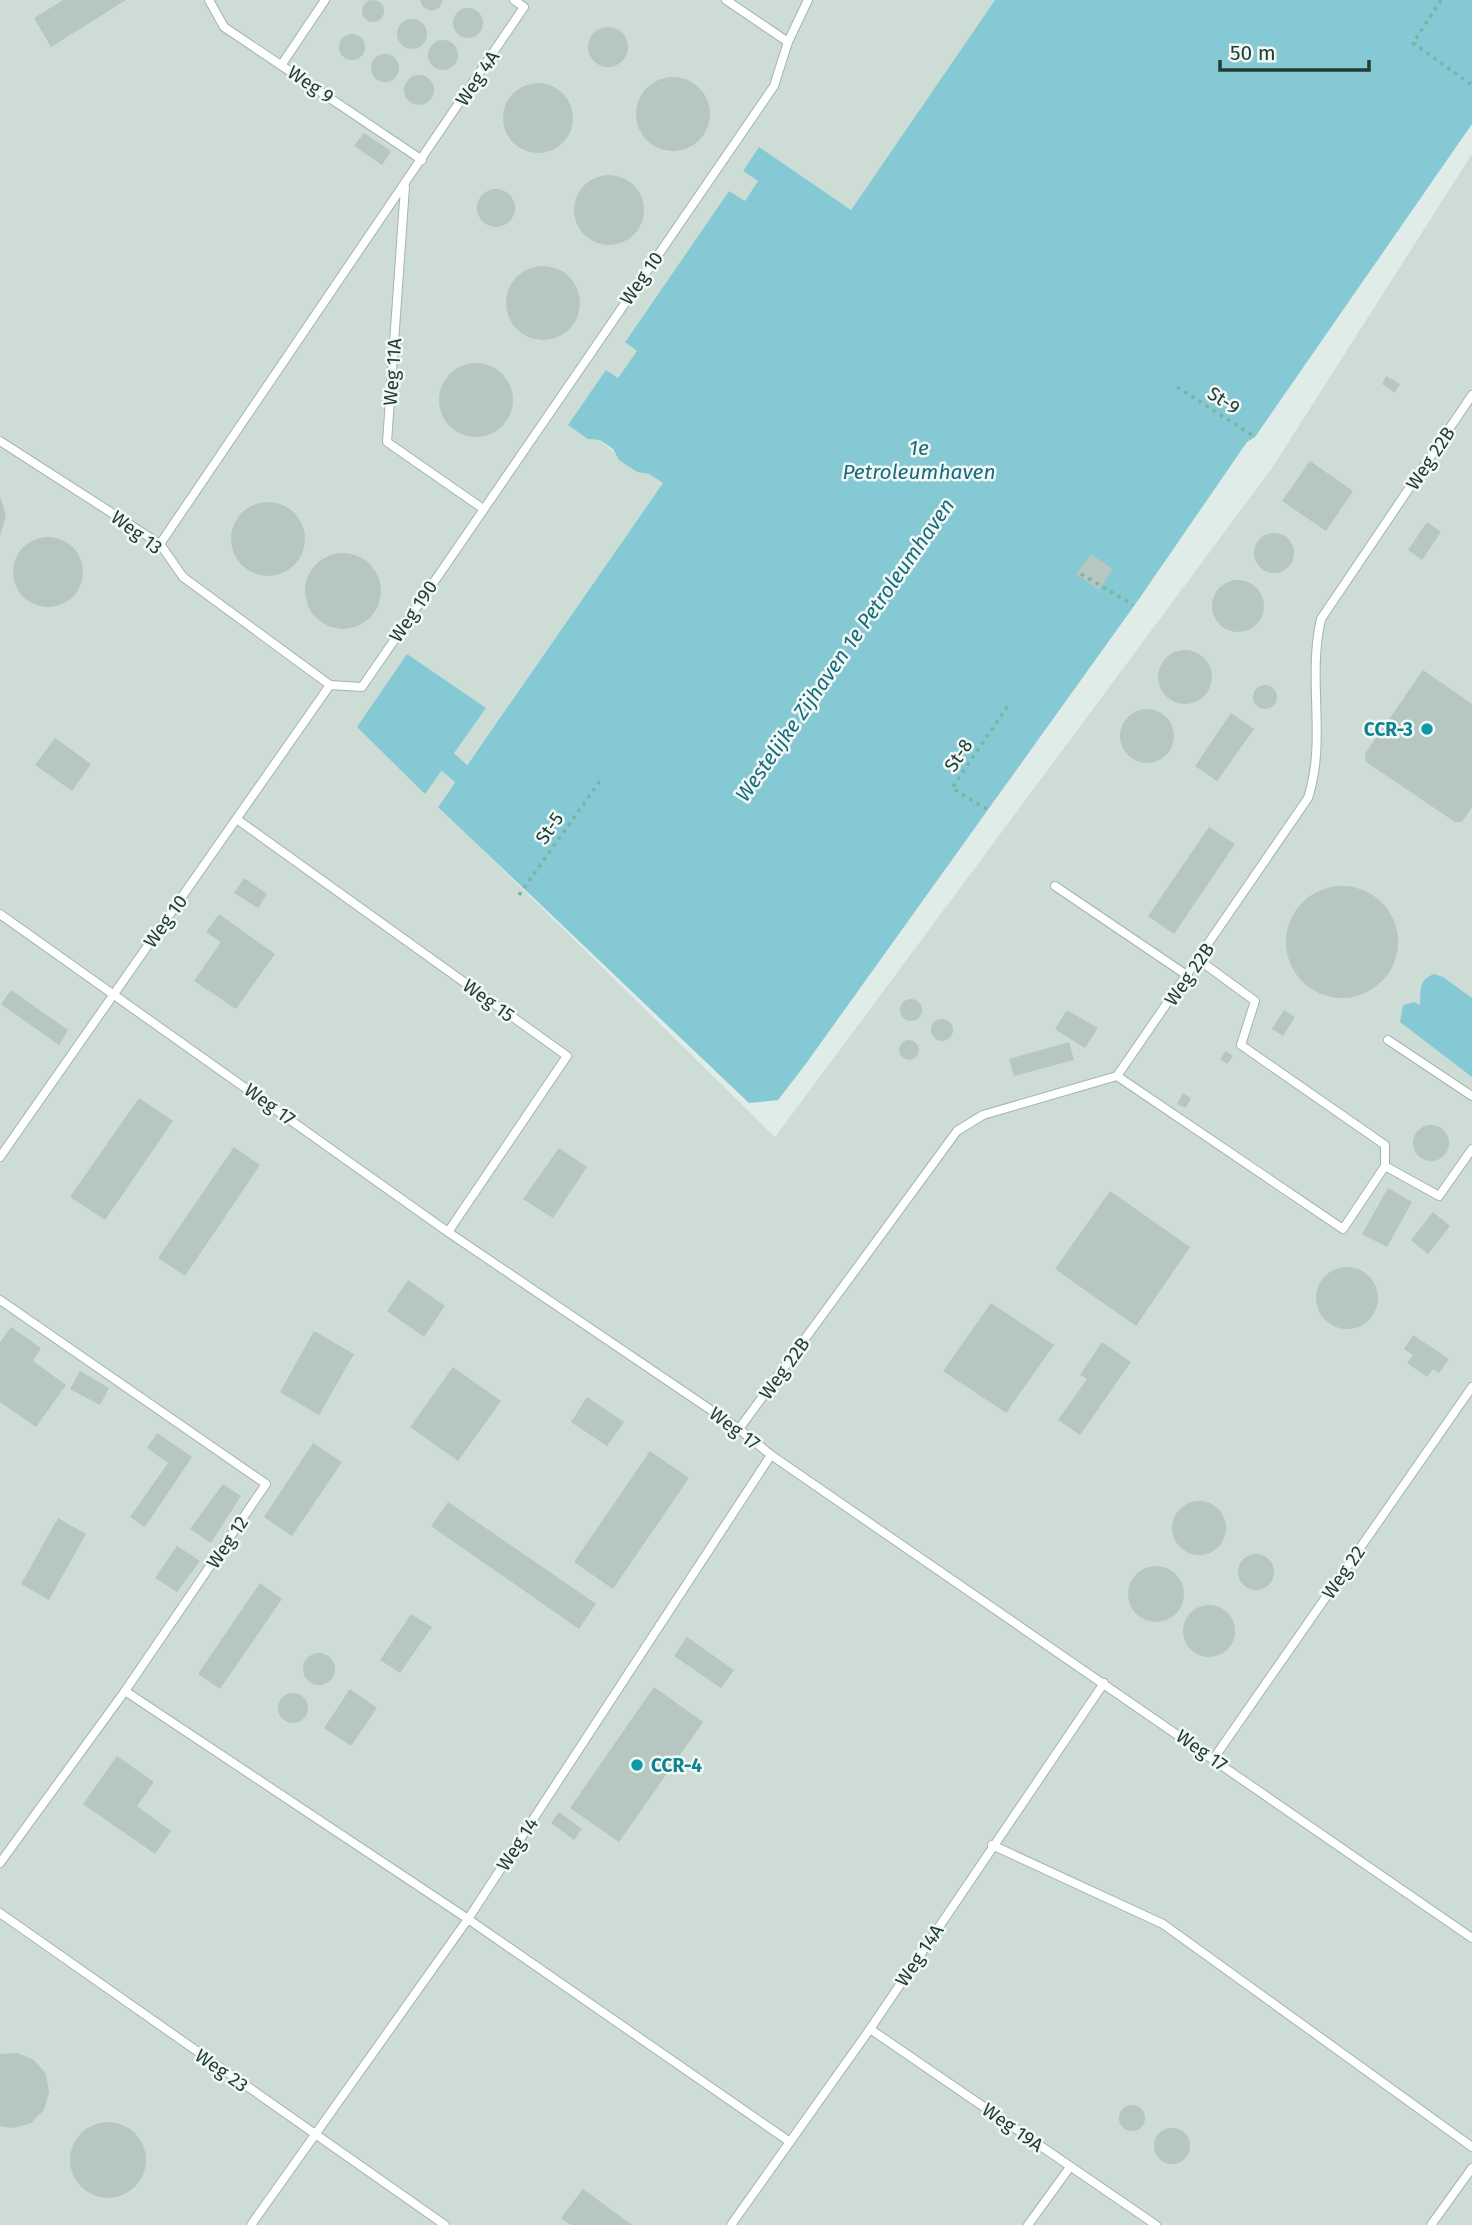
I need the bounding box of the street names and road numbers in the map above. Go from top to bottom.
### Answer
street label: Weg 4A [451,46,504,110]
street label: Weg 9 [283,61,338,108]
street label: Weg 10 [615,247,668,309]
street label: Weg 11A [379,337,406,407]
street label: St-9 [1203,382,1244,419]
street label: Weg 22B [1401,422,1460,494]
street label: Weg 13 [106,506,167,559]
street label: Weg 190 [384,576,442,647]
street label: St-8 [939,735,978,776]
street label: St-5 [530,808,568,849]
street label: Weg 10 [139,890,192,952]
street label: Weg 22B [1160,939,1219,1010]
street label: Weg 15 [458,974,519,1027]
street label: Weg 17 [240,1078,300,1131]
street label: Weg 22B [754,1333,815,1404]
street label: Weg 17 [705,1402,765,1455]
street label: Weg 12 [202,1512,253,1573]
street label: Weg 22 [1317,1541,1370,1603]
street label: Weg 17 [1172,1725,1232,1776]
street label: Weg 14 [492,1813,543,1875]
street label: Weg 14A [890,1920,949,1991]
street label: Weg 23 [191,2044,253,2097]
street label: Weg 19A [978,2098,1048,2157]

